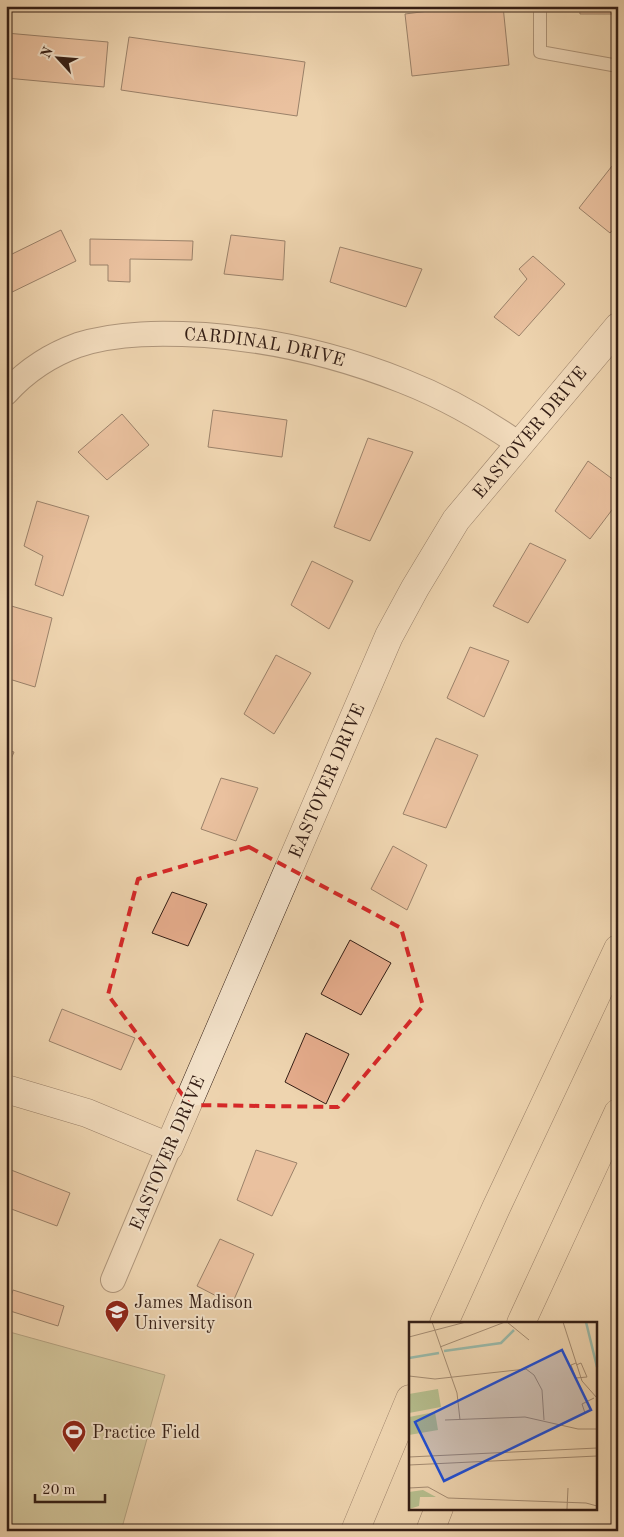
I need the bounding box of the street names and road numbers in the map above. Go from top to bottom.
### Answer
street label: CARDINAL DRIVE [184,326,347,370]
street label: EASTOVER DRIVE [470,364,591,502]
street label: EASTOVER DRIVE [287,701,369,861]
street label: EASTOVER DRIVE [127,1074,209,1233]

